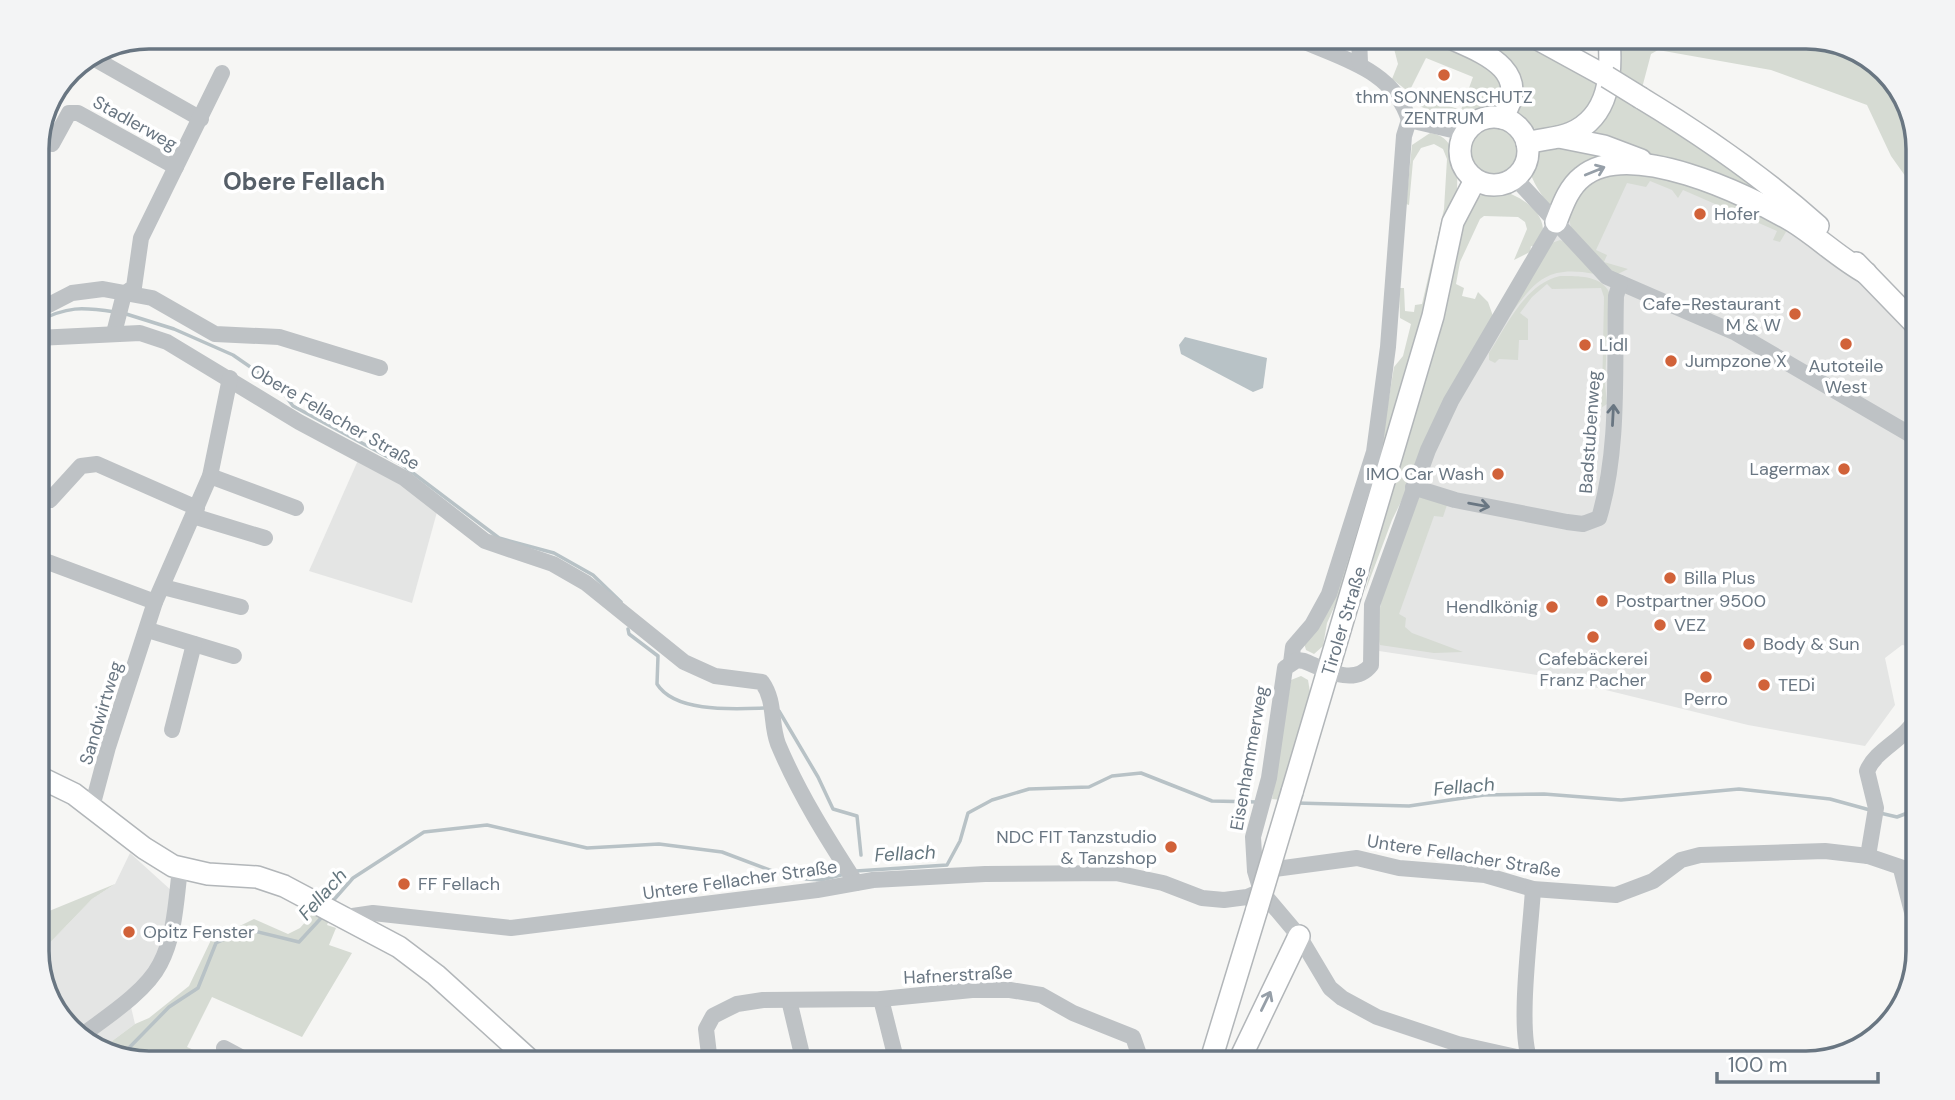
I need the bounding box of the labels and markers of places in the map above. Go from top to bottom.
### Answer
marker: thm SONNENSCHUTZ ZENTRUM [1436,67,1452,83]
place label: thm SONNENSCHUTZ ZENTRUM [1355,85,1533,130]
place label: Hofer [1714,202,1760,226]
marker: Hofer [1692,206,1708,222]
place label: Cafe-Restaurant M & W [1643,292,1781,337]
marker: Cafe-Restaurant M & W [1787,306,1803,322]
place label: Lidl [1599,333,1628,357]
marker: Autoteile West [1838,336,1854,352]
marker: Lidl [1577,337,1593,353]
place label: Jumpzone X [1685,349,1787,373]
marker: Jumpzone X [1663,353,1679,369]
place label: Autoteile West [1809,354,1883,399]
place label: Lagermax [1749,457,1830,481]
marker: Lagermax [1836,461,1852,477]
place label: IMO Car Wash [1366,462,1484,486]
marker: IMO Car Wash [1490,466,1506,482]
place label: Billa Plus [1684,566,1756,590]
marker: Billa Plus [1662,570,1678,586]
place label: Postpartner 9500 [1616,589,1766,613]
marker: Postpartner 9500 [1594,593,1610,609]
place label: Hendlkönig [1446,595,1538,619]
marker: Hendlkönig [1544,599,1560,615]
place label: VEZ [1674,613,1706,637]
marker: VEZ [1652,617,1668,633]
marker: Cafebäckerei Franz Pacher [1585,629,1601,645]
place label: Body & Sun [1763,632,1860,656]
marker: Body & Sun [1741,636,1757,652]
place label: Cafebäckerei Franz Pacher [1538,647,1648,692]
marker: Perro [1698,669,1714,685]
place label: TEDi [1778,673,1815,697]
marker: TEDi [1756,677,1772,693]
place label: Perro [1684,687,1728,711]
place label: NDC FIT Tanzstudio & Tanzshop [996,825,1157,870]
marker: NDC FIT Tanzstudio & Tanzshop [1163,839,1179,855]
place label: FF Fellach [418,872,500,896]
marker: FF Fellach [396,876,412,892]
place label: Opitz Fenster [143,920,255,944]
marker: Opitz Fenster [121,924,137,940]

